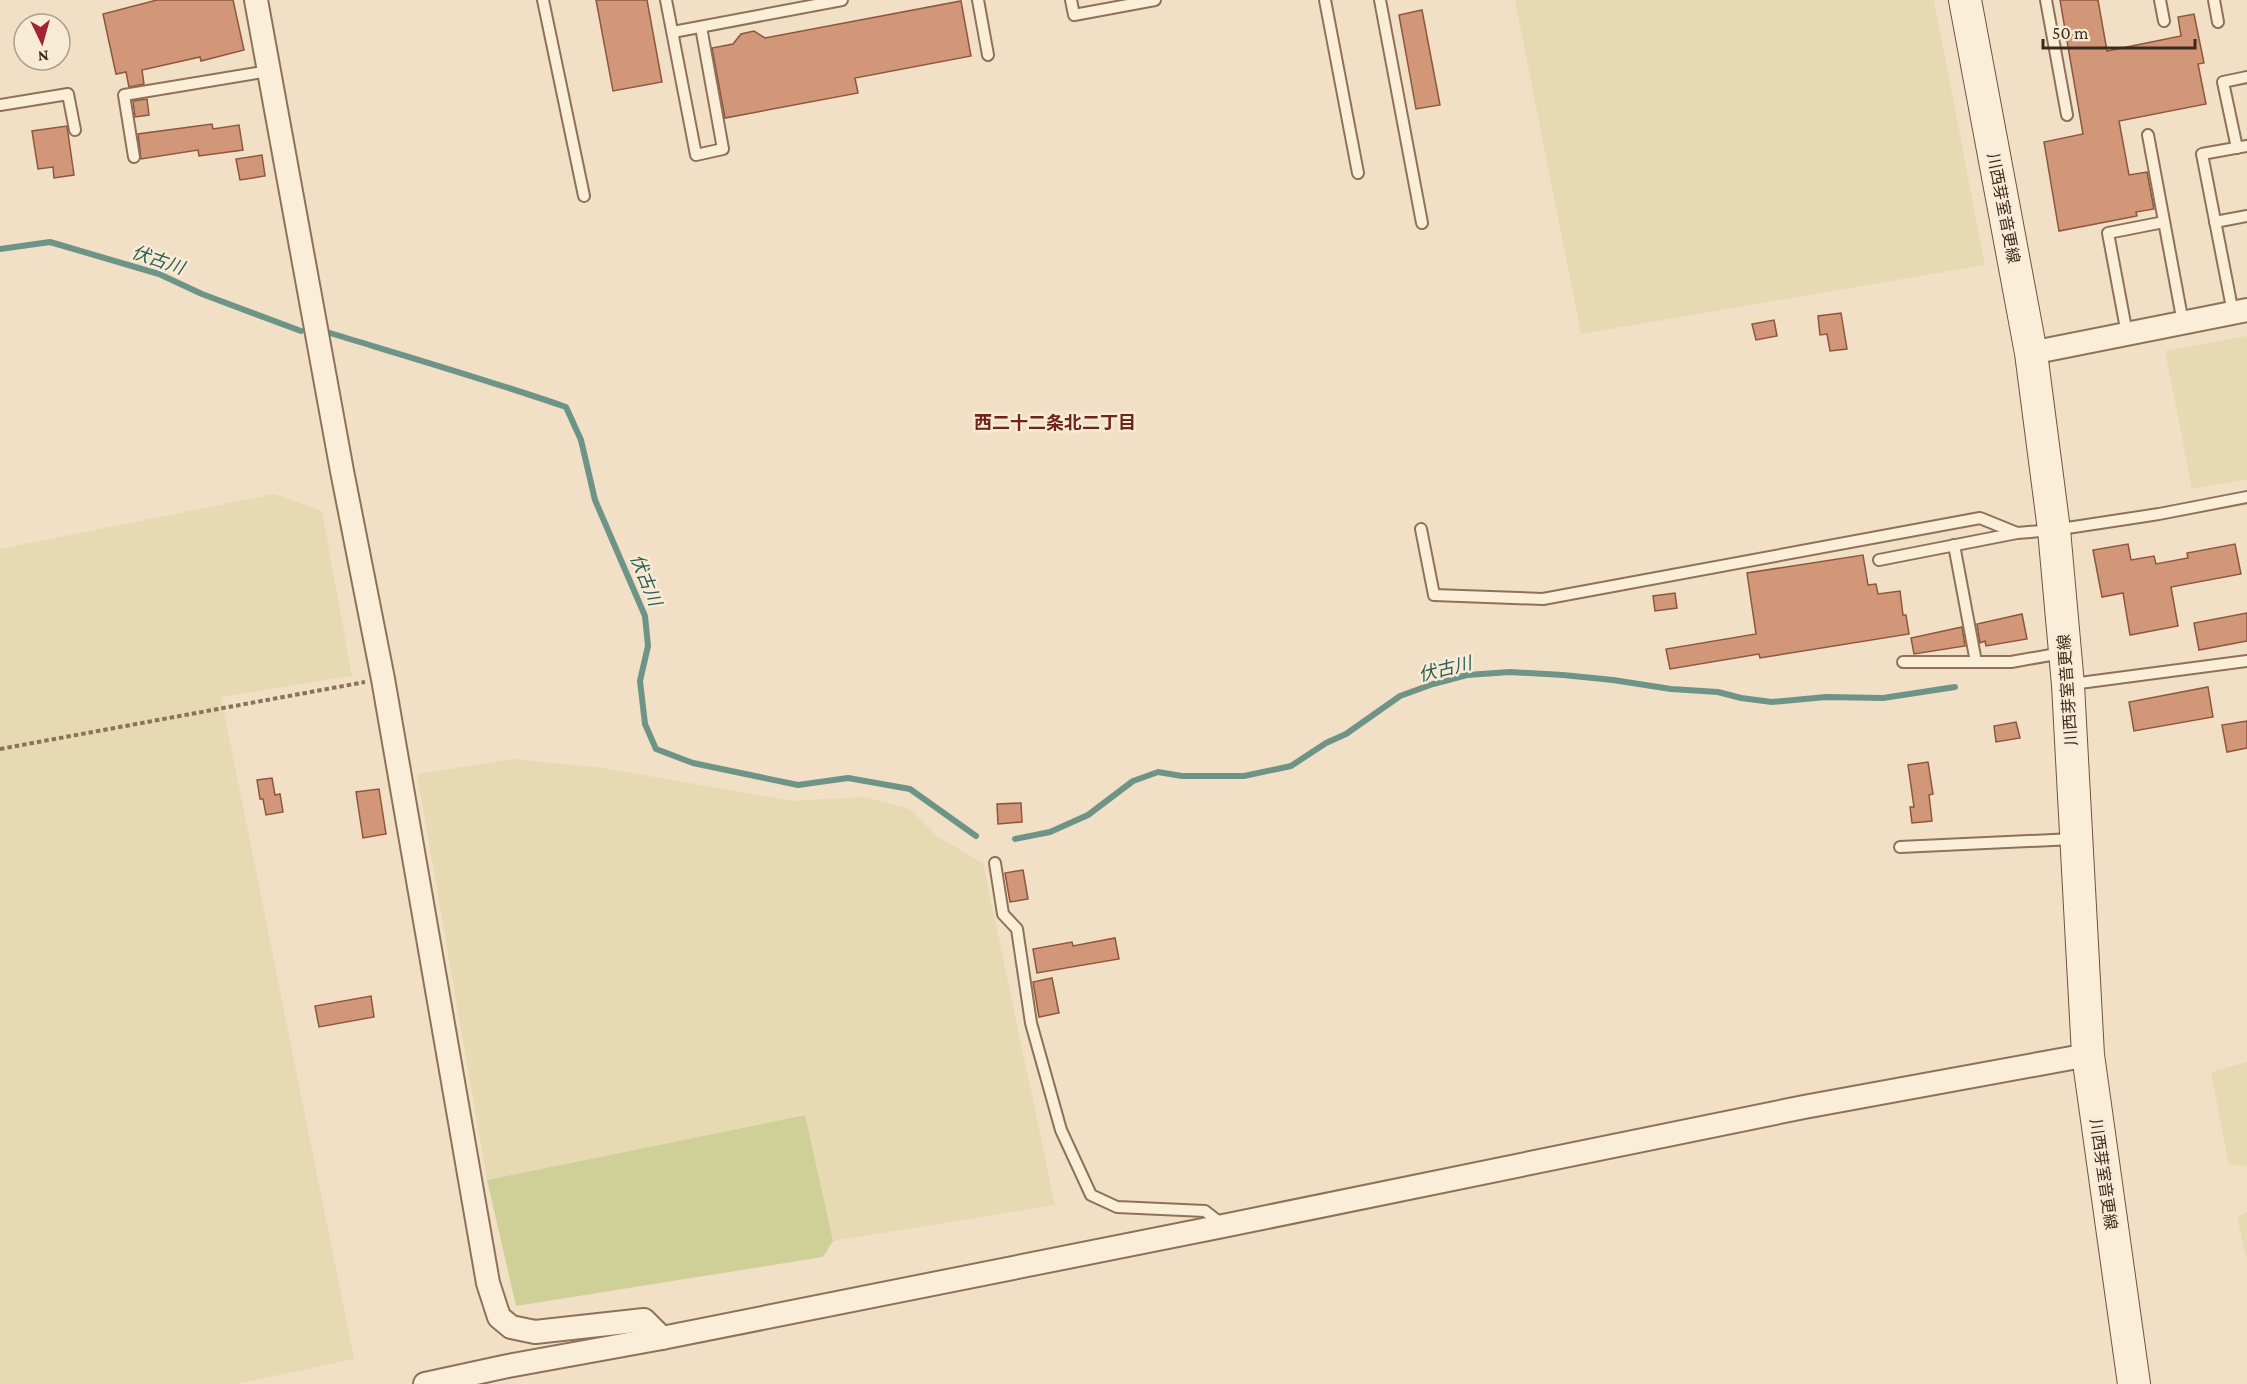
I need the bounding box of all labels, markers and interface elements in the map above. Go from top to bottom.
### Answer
north arrow [12,12,72,72]
scale bar [2043,12,2194,50]
text: 50 m [2052,23,2089,43]
text: N [37,48,49,65]
street label: 川西芽室音更線 [1984,151,2023,265]
water label: 伏古川 [129,242,189,279]
district label: 西二十二条北二丁目 [974,413,1136,433]
water label: 伏古川 [627,551,666,611]
street label: 川西芽室音更線 [2055,634,2080,746]
water label: 伏古川 [1416,652,1476,685]
street label: 川西芽室音更線 [2087,1117,2120,1231]

